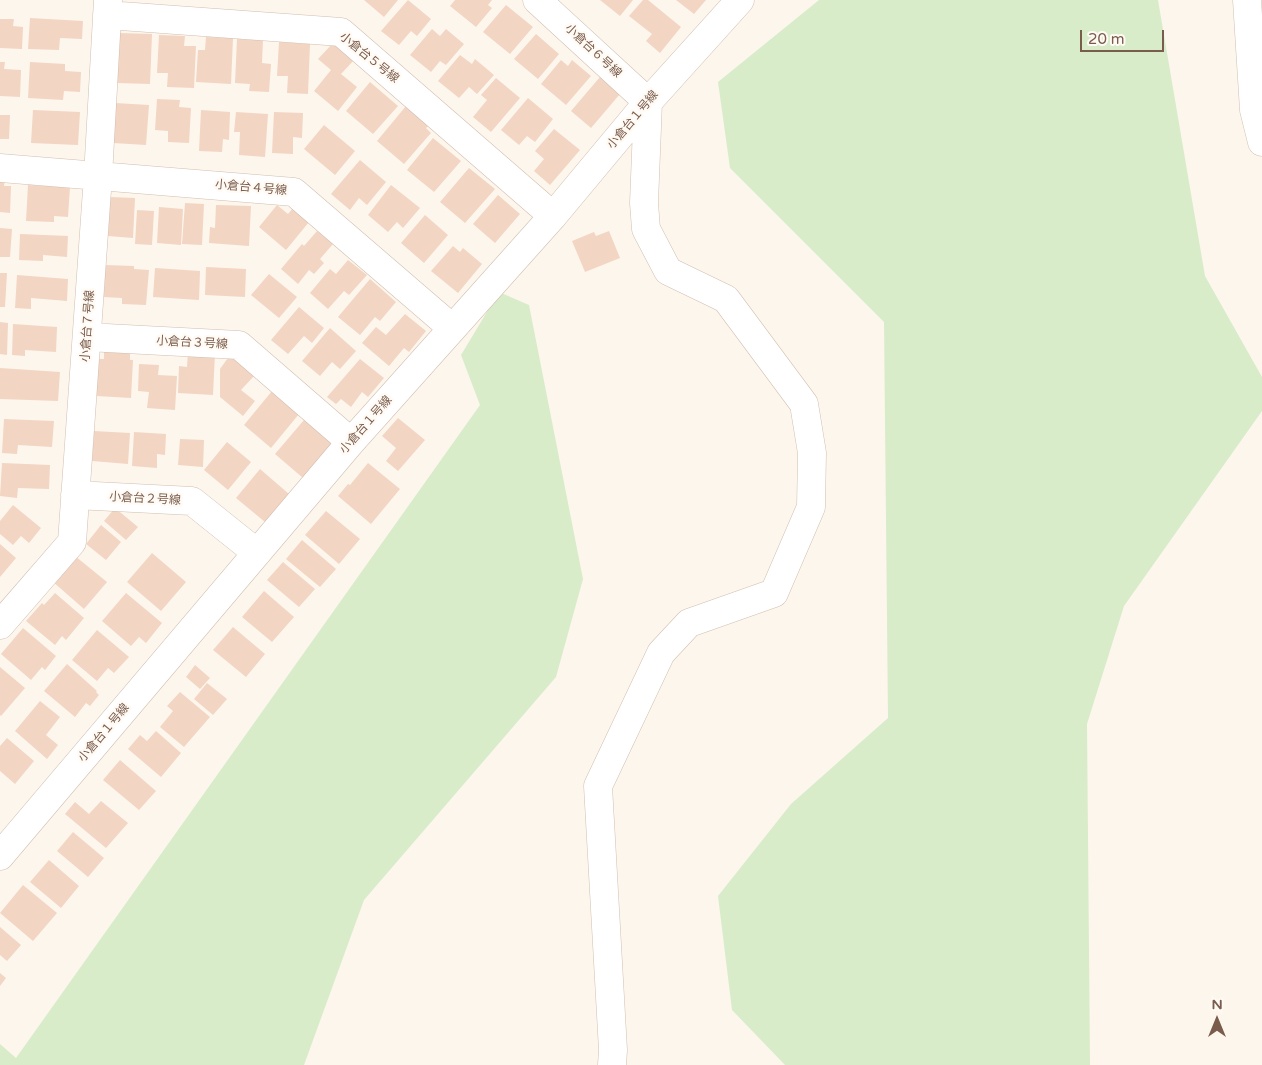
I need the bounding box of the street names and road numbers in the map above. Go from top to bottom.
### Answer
street label: 小倉台６号線 [562,21,624,81]
street label: 小倉台５号線 [336,30,402,86]
street label: 小倉台１号線 [604,88,662,152]
street label: 小倉台４号線 [215,178,287,198]
street label: 小倉台７号線 [78,290,98,362]
street label: 小倉台３号線 [156,334,228,352]
street label: 小倉台１号線 [337,393,395,457]
street label: 小倉台２号線 [109,490,181,508]
street label: 小倉台１号線 [75,701,133,765]

